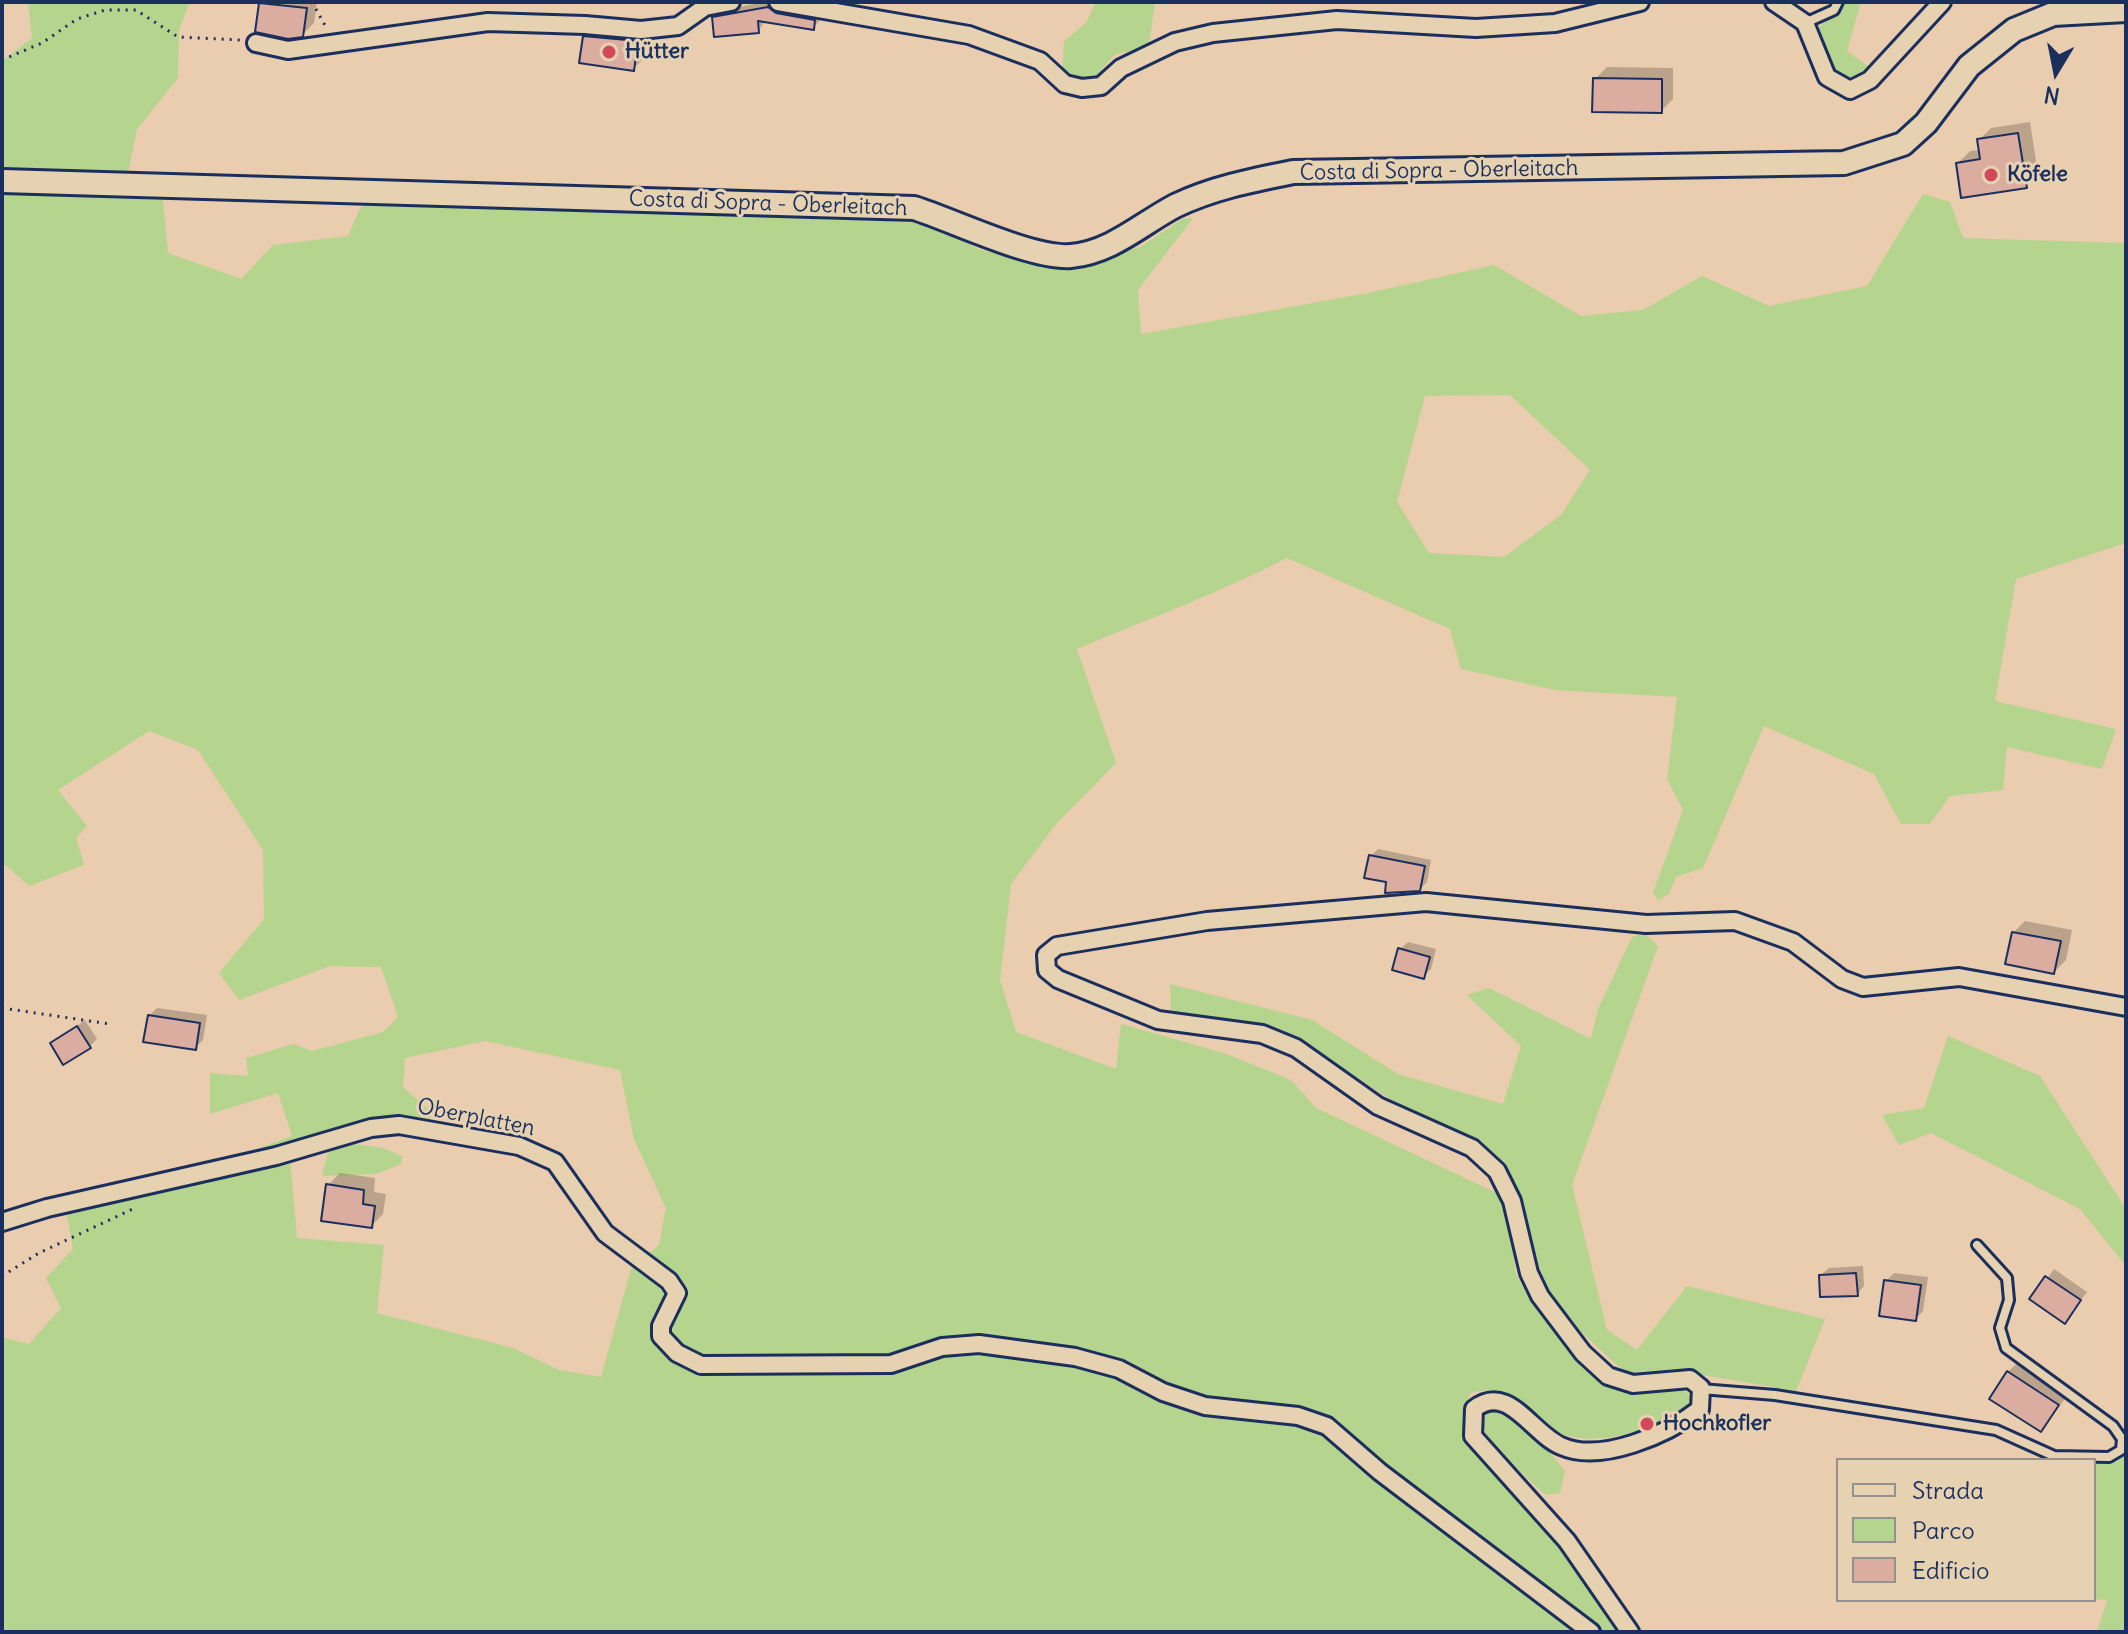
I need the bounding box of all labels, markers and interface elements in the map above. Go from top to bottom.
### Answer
north arrow [2016,32,2096,112]
place label: Hütter [625,39,689,65]
marker: Hütter [600,43,618,61]
text: N [2042,81,2062,111]
street label: Costa di Sopra - Oberleitach [1299,155,1579,187]
place label: Köfele [2007,162,2068,188]
marker: Köfele [1982,166,2000,184]
street label: Costa di Sopra - Oberleitach [628,186,908,222]
street label: Oberplatten [415,1094,537,1142]
place label: Hochkofler [1663,1411,1771,1437]
marker: Hochkofler [1638,1415,1656,1433]
legend [1836,1458,2096,1602]
text: Strada [1912,1475,1984,1505]
text: Parco [1912,1515,1975,1545]
text: Edificio [1912,1555,1990,1585]

